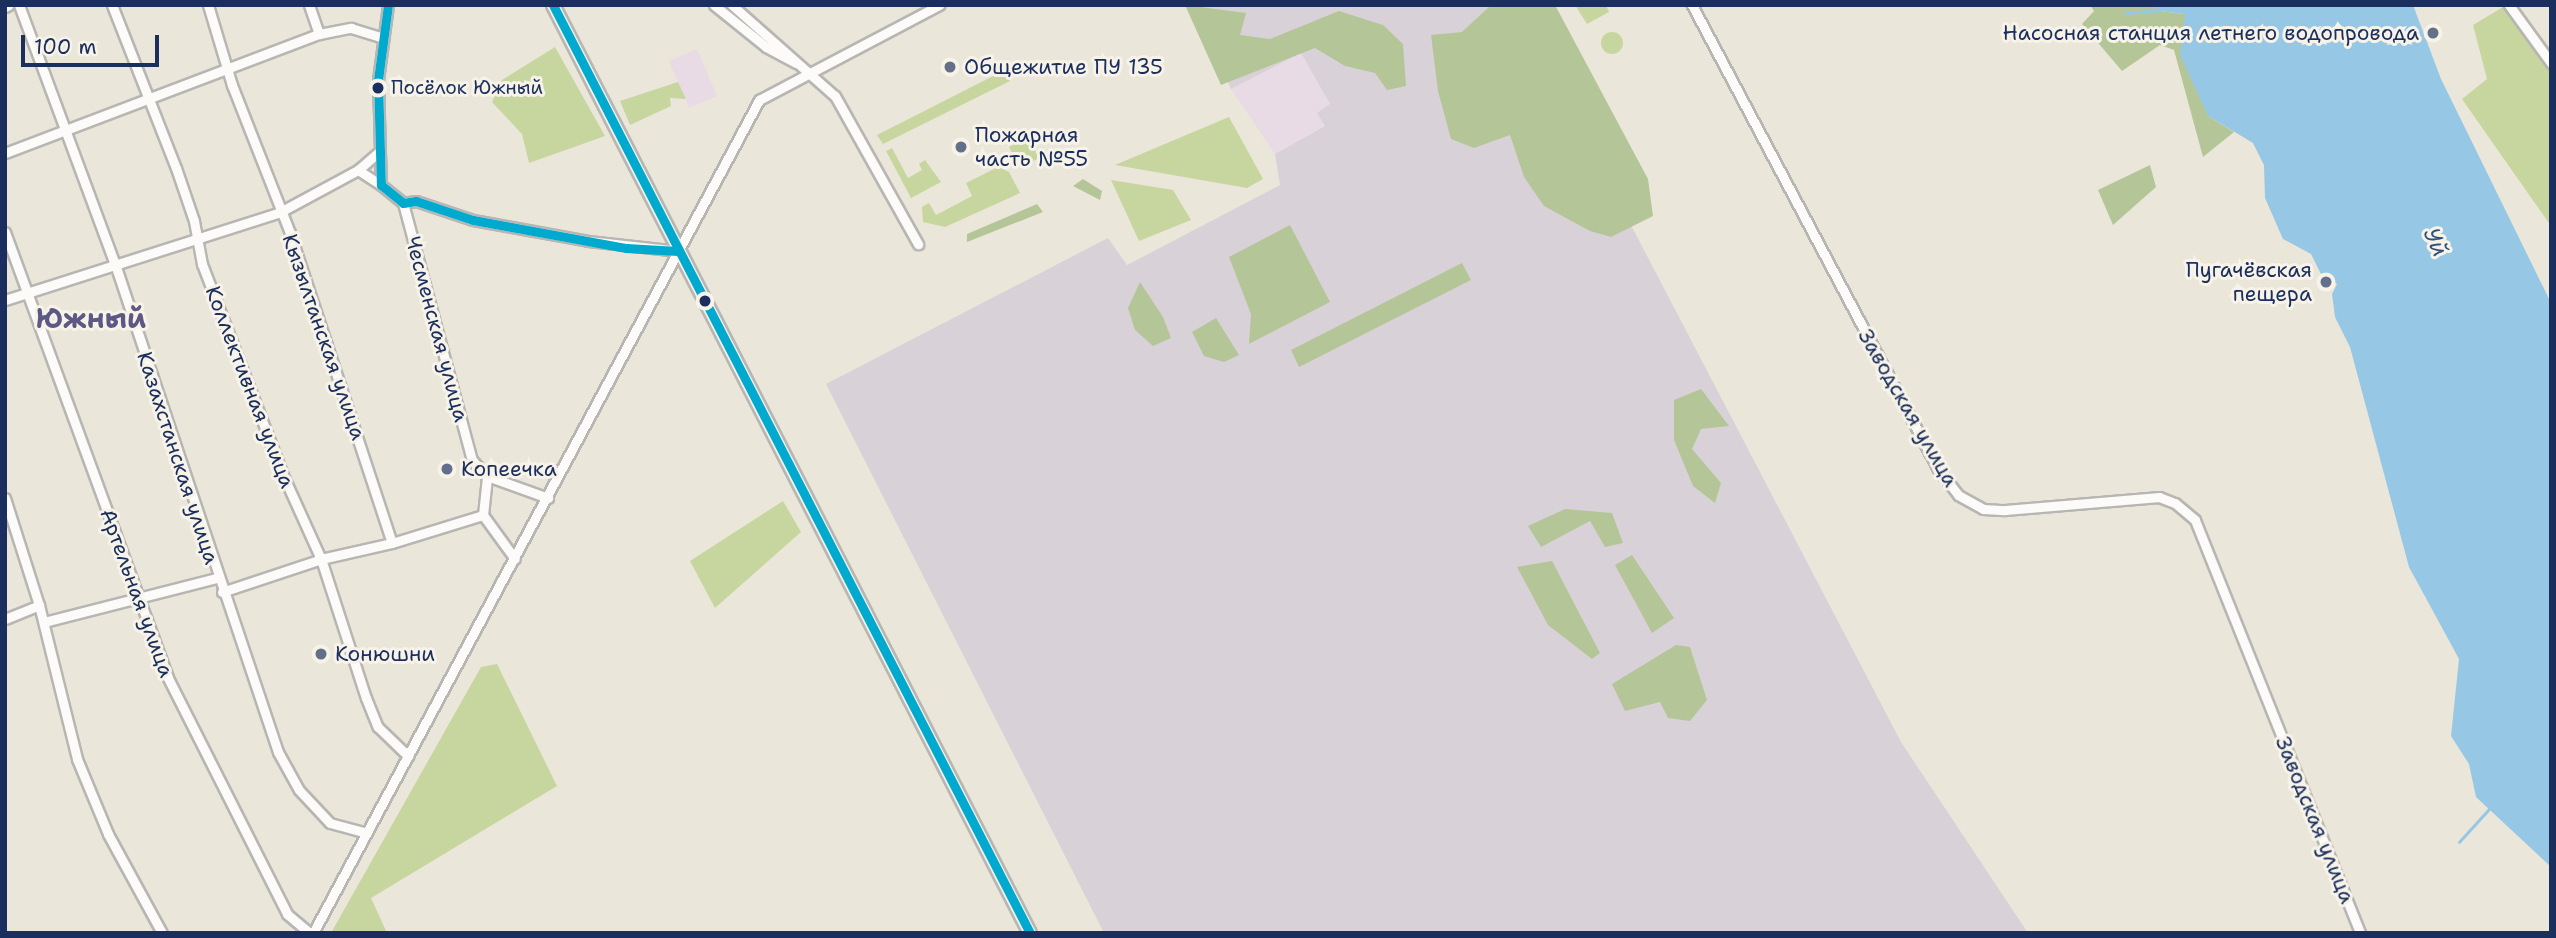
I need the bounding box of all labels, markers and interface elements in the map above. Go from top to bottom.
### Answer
place label: Насосная станция летнего водопровода [2003,20,2419,46]
scale bar [24,21,163,65]
marker: Насосная станция летнего водопровода [2425,25,2441,41]
text: 100 m [34,33,97,61]
place label: Общежитие ПУ 135 [964,54,1163,80]
marker: Общежитие ПУ 135 [942,59,958,75]
place label: Посёлок Южный [391,77,543,99]
marker: Посёлок Южный [371,81,385,95]
place label: Пожарная часть №55 [975,122,1088,172]
marker: Пожарная часть №55 [953,139,969,155]
water label: Уй [2418,223,2454,261]
street label: Кызылтанская улица [277,231,371,443]
street label: Чесменская улица [400,233,474,425]
place label: Пугачёвская пещера [2186,257,2312,307]
marker: Пугачёвская пещера [2318,274,2334,290]
street label: Коллективная улица [200,282,300,492]
unlabelled marker [698,294,712,308]
district label: Южный [36,301,146,335]
street label: Заводская улица [1853,325,1963,491]
street label: Казахстанская улица [132,349,224,567]
place label: Копеечка [461,456,557,482]
marker: Копеечка [439,461,455,477]
street label: Артельная улица [95,505,179,681]
place label: Конюшни [335,641,435,667]
marker: Конюшни [313,646,329,662]
street label: Заводская улица [2270,733,2360,907]

